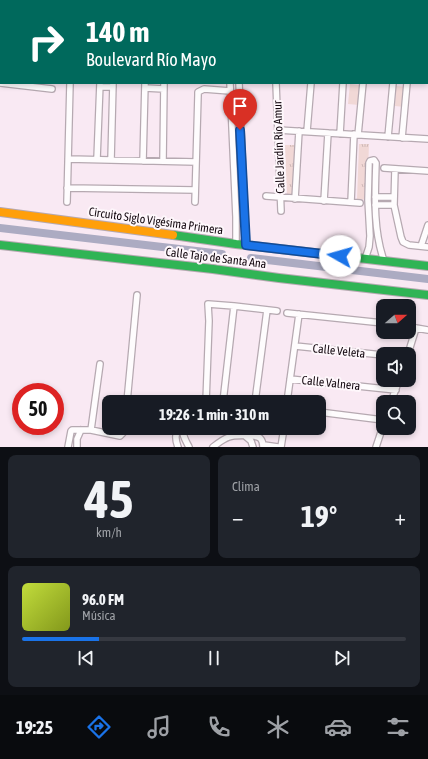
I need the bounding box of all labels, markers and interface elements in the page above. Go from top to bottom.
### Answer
icon: right [20,16,72,68]
text: 140 m [86,16,149,48]
text: Boulevard Río Mayo [86,49,216,70]
pin [223,89,257,130]
icon: arrive [229,95,251,117]
street label: Calle Jardín Río Amur [270,100,288,194]
street label: Circuito Siglo Vigésima Primera [88,205,224,237]
position arrow [319,235,361,277]
street label: Calle Tajo de Santa Ana [165,245,267,271]
north arrow [376,299,416,339]
map controls [376,299,416,435]
street label: Calle Veleta [312,341,366,361]
button: sound [376,347,416,387]
street label: Calle Valnera [301,373,361,393]
speed limit sign: 50 [12,383,64,435]
button: search [376,395,416,435]
text: 19:26 · 1 min · 310 m [159,406,269,423]
text: 45 [85,469,133,529]
text: Clima [232,479,260,494]
text: 19° [301,499,337,533]
text: − [232,504,243,530]
text: + [395,504,406,530]
text: km/h [96,525,122,540]
text: 96.0 FM [82,591,124,608]
text: Música [82,608,115,623]
icon: previous [75,647,97,669]
icon: pause [203,647,225,669]
icon: next [331,647,353,669]
icon: directions [85,713,113,741]
icon: music [145,713,173,741]
icon: phone [205,713,233,741]
icon: climate [264,713,292,741]
icon: car [324,713,352,741]
icon: filters [384,713,412,741]
text: 19:25 [16,717,53,738]

